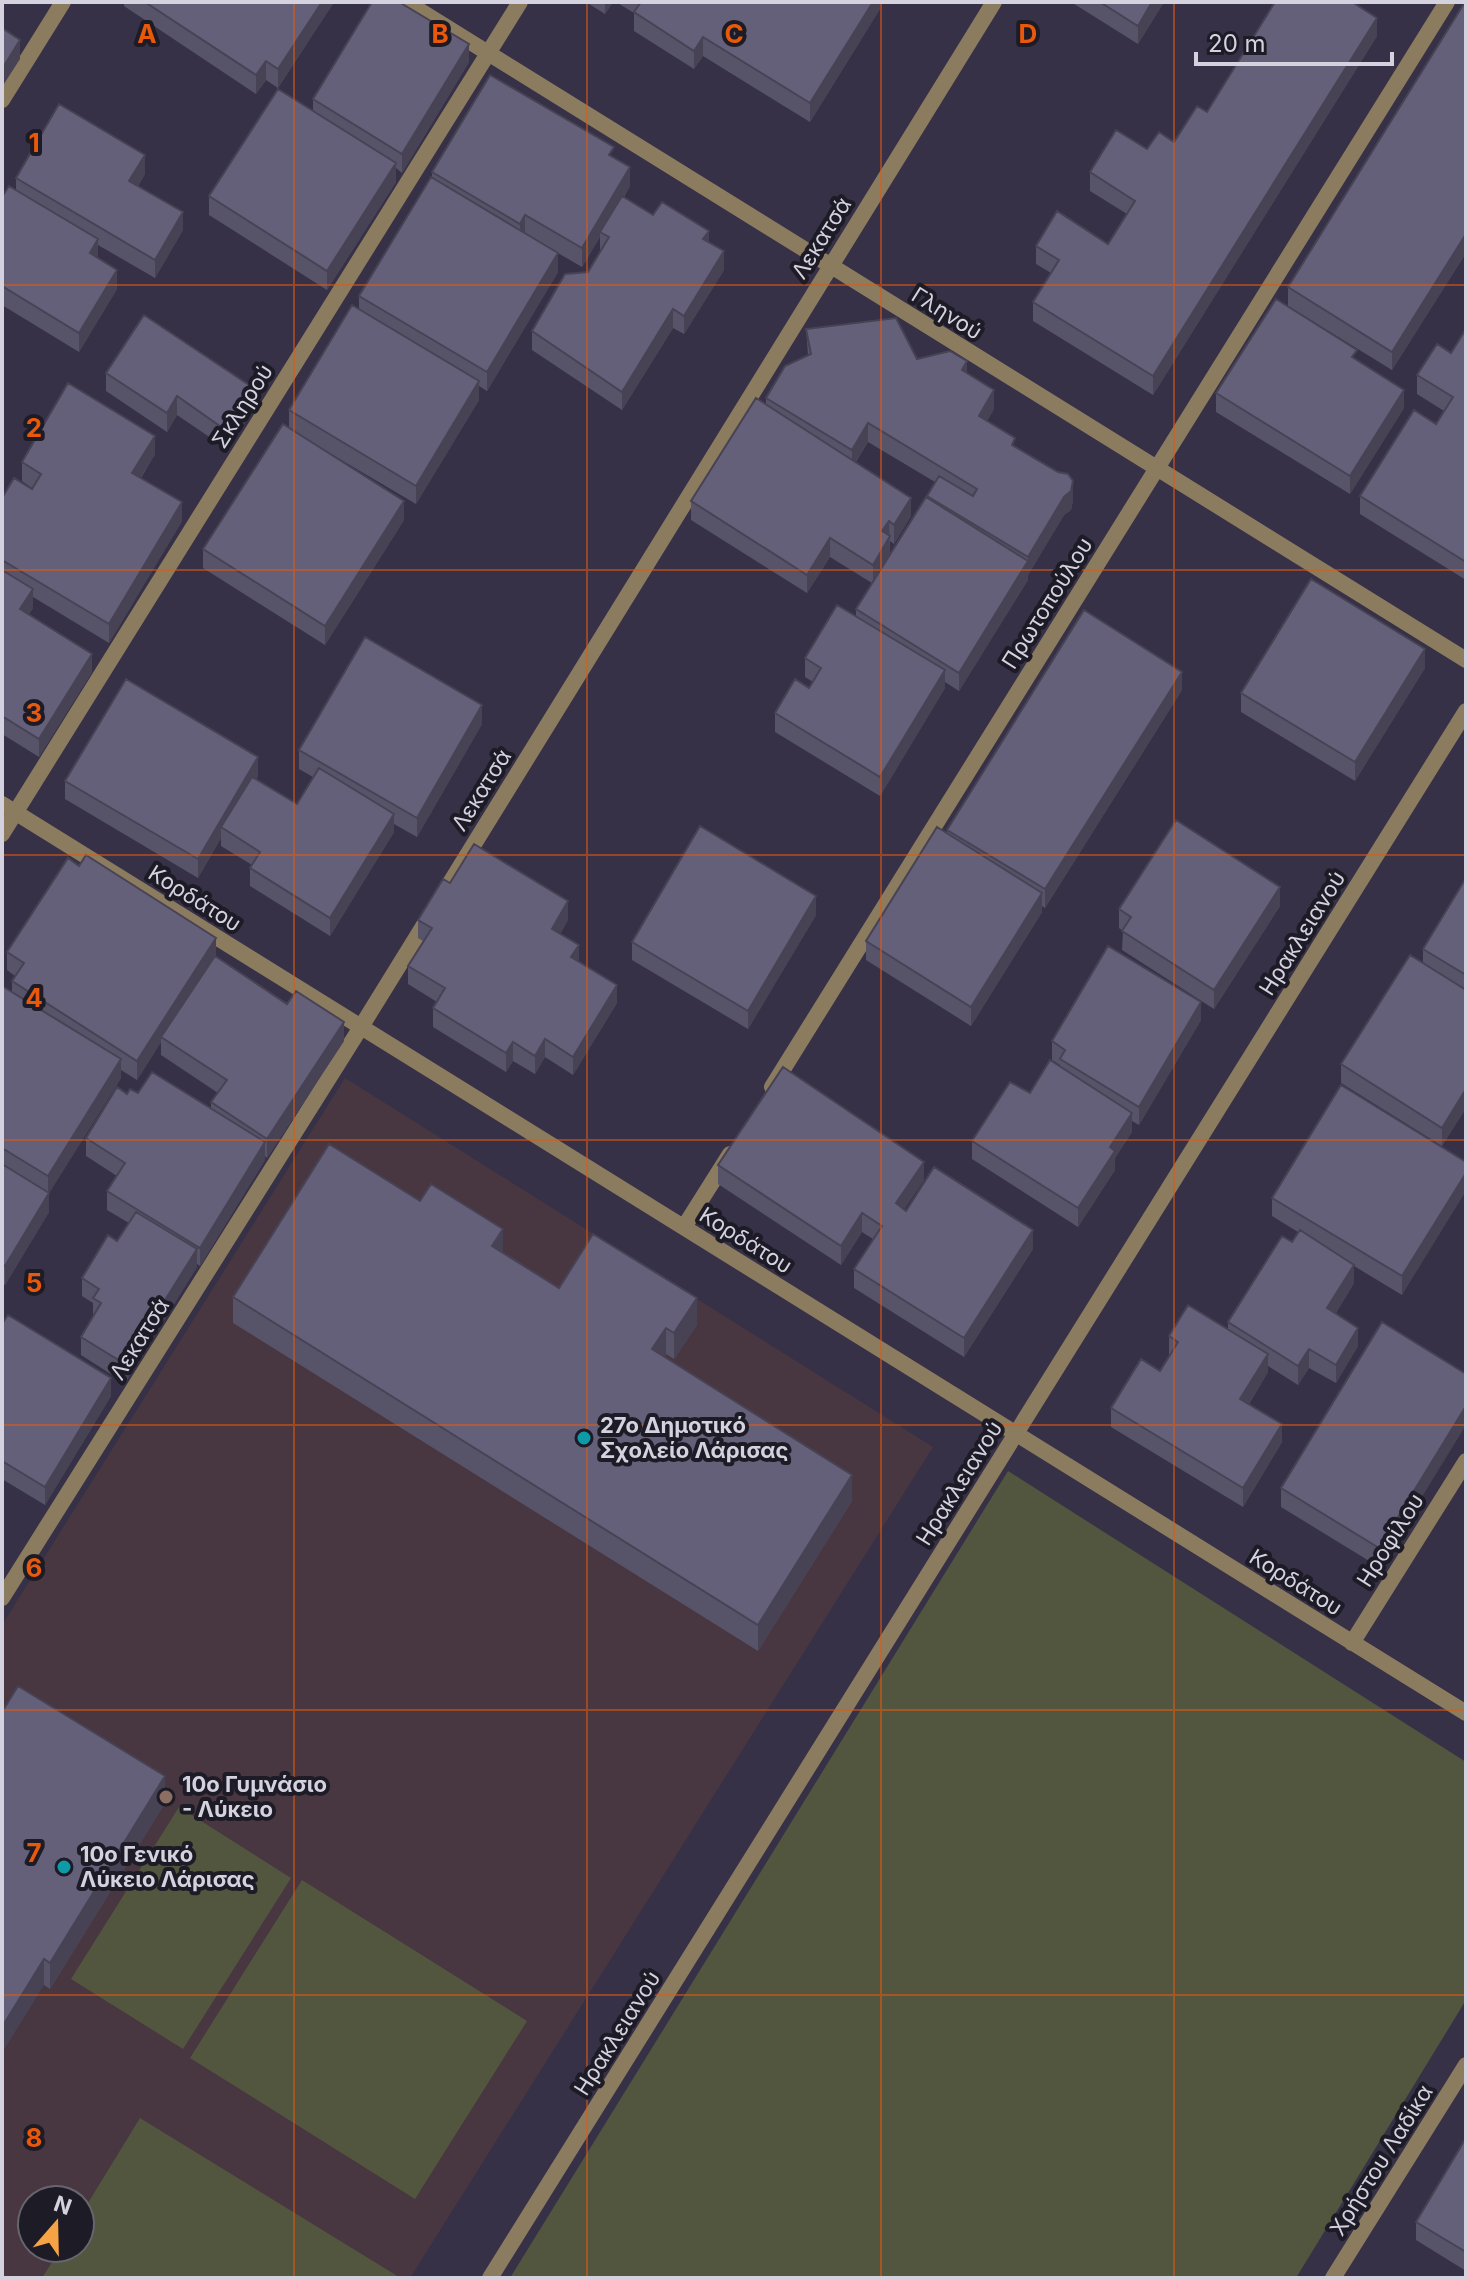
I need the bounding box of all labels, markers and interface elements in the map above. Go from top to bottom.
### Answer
scale bar [1196,16,1392,66]
text: A [137,18,157,49]
text: B [431,18,449,49]
text: C [724,18,744,49]
text: D [1019,18,1037,49]
text: 20 m [1208,29,1266,58]
text: 1 [28,127,40,158]
street label: Λεκατσά [786,193,856,283]
street label: Γληνού [907,281,987,345]
street label: Σκληρού [206,359,278,453]
text: 2 [26,412,42,443]
street label: Πρωτοπούλου [996,533,1098,673]
text: 3 [26,697,42,728]
street label: Λεκατσά [446,745,516,835]
street label: Κορδάτου [144,859,246,937]
street label: Ηρακλειανού [1254,866,1350,1000]
text: 4 [25,982,43,1013]
street label: Κορδάτου [695,1201,797,1279]
text: 5 [26,1267,42,1298]
street label: Λεκατσά [104,1294,174,1384]
place label: 27ο Δημοτικό Σχολείο Λάρισας [600,1412,788,1463]
street label: Ηρακλειανού [911,1416,1007,1550]
marker: 27ο Δημοτικό Σχολείο Λάρισας [575,1429,593,1447]
street label: Ηροφίλου [1351,1488,1429,1592]
street label: Κορδάτου [1245,1543,1347,1621]
text: 6 [26,1552,42,1583]
place label: 10ο Γυμνάσιο - Λύκειο [182,1771,327,1822]
marker: 10ο Γυμνάσιο - Λύκειο [157,1788,175,1806]
text: 7 [26,1837,42,1868]
place label: 10ο Γενικό Λύκειο Λάρισας [80,1841,255,1892]
marker: 10ο Γενικό Λύκειο Λάρισας [55,1858,73,1876]
street label: Ηρακλειανού [569,1966,665,2100]
street label: Χρήστου Λαδίκα [1324,2080,1438,2240]
text: 8 [26,2122,42,2153]
north arrow [16,2184,96,2264]
text: N [51,2190,75,2220]

